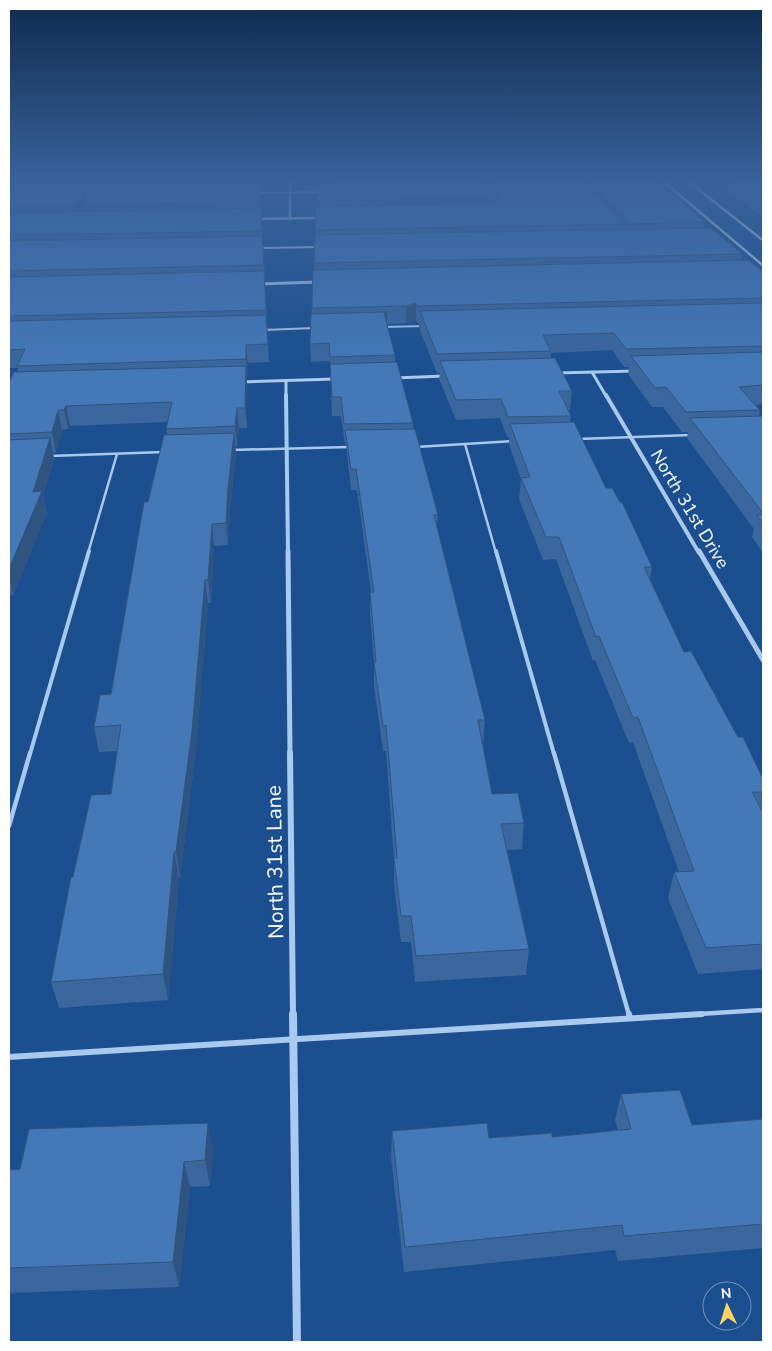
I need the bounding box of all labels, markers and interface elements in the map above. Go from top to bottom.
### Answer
street label: North 31st Drive [645,445,735,573]
street label: North 31st Lane [260,785,290,939]
north arrow [702,1281,752,1331]
text: N [720,1284,732,1303]

